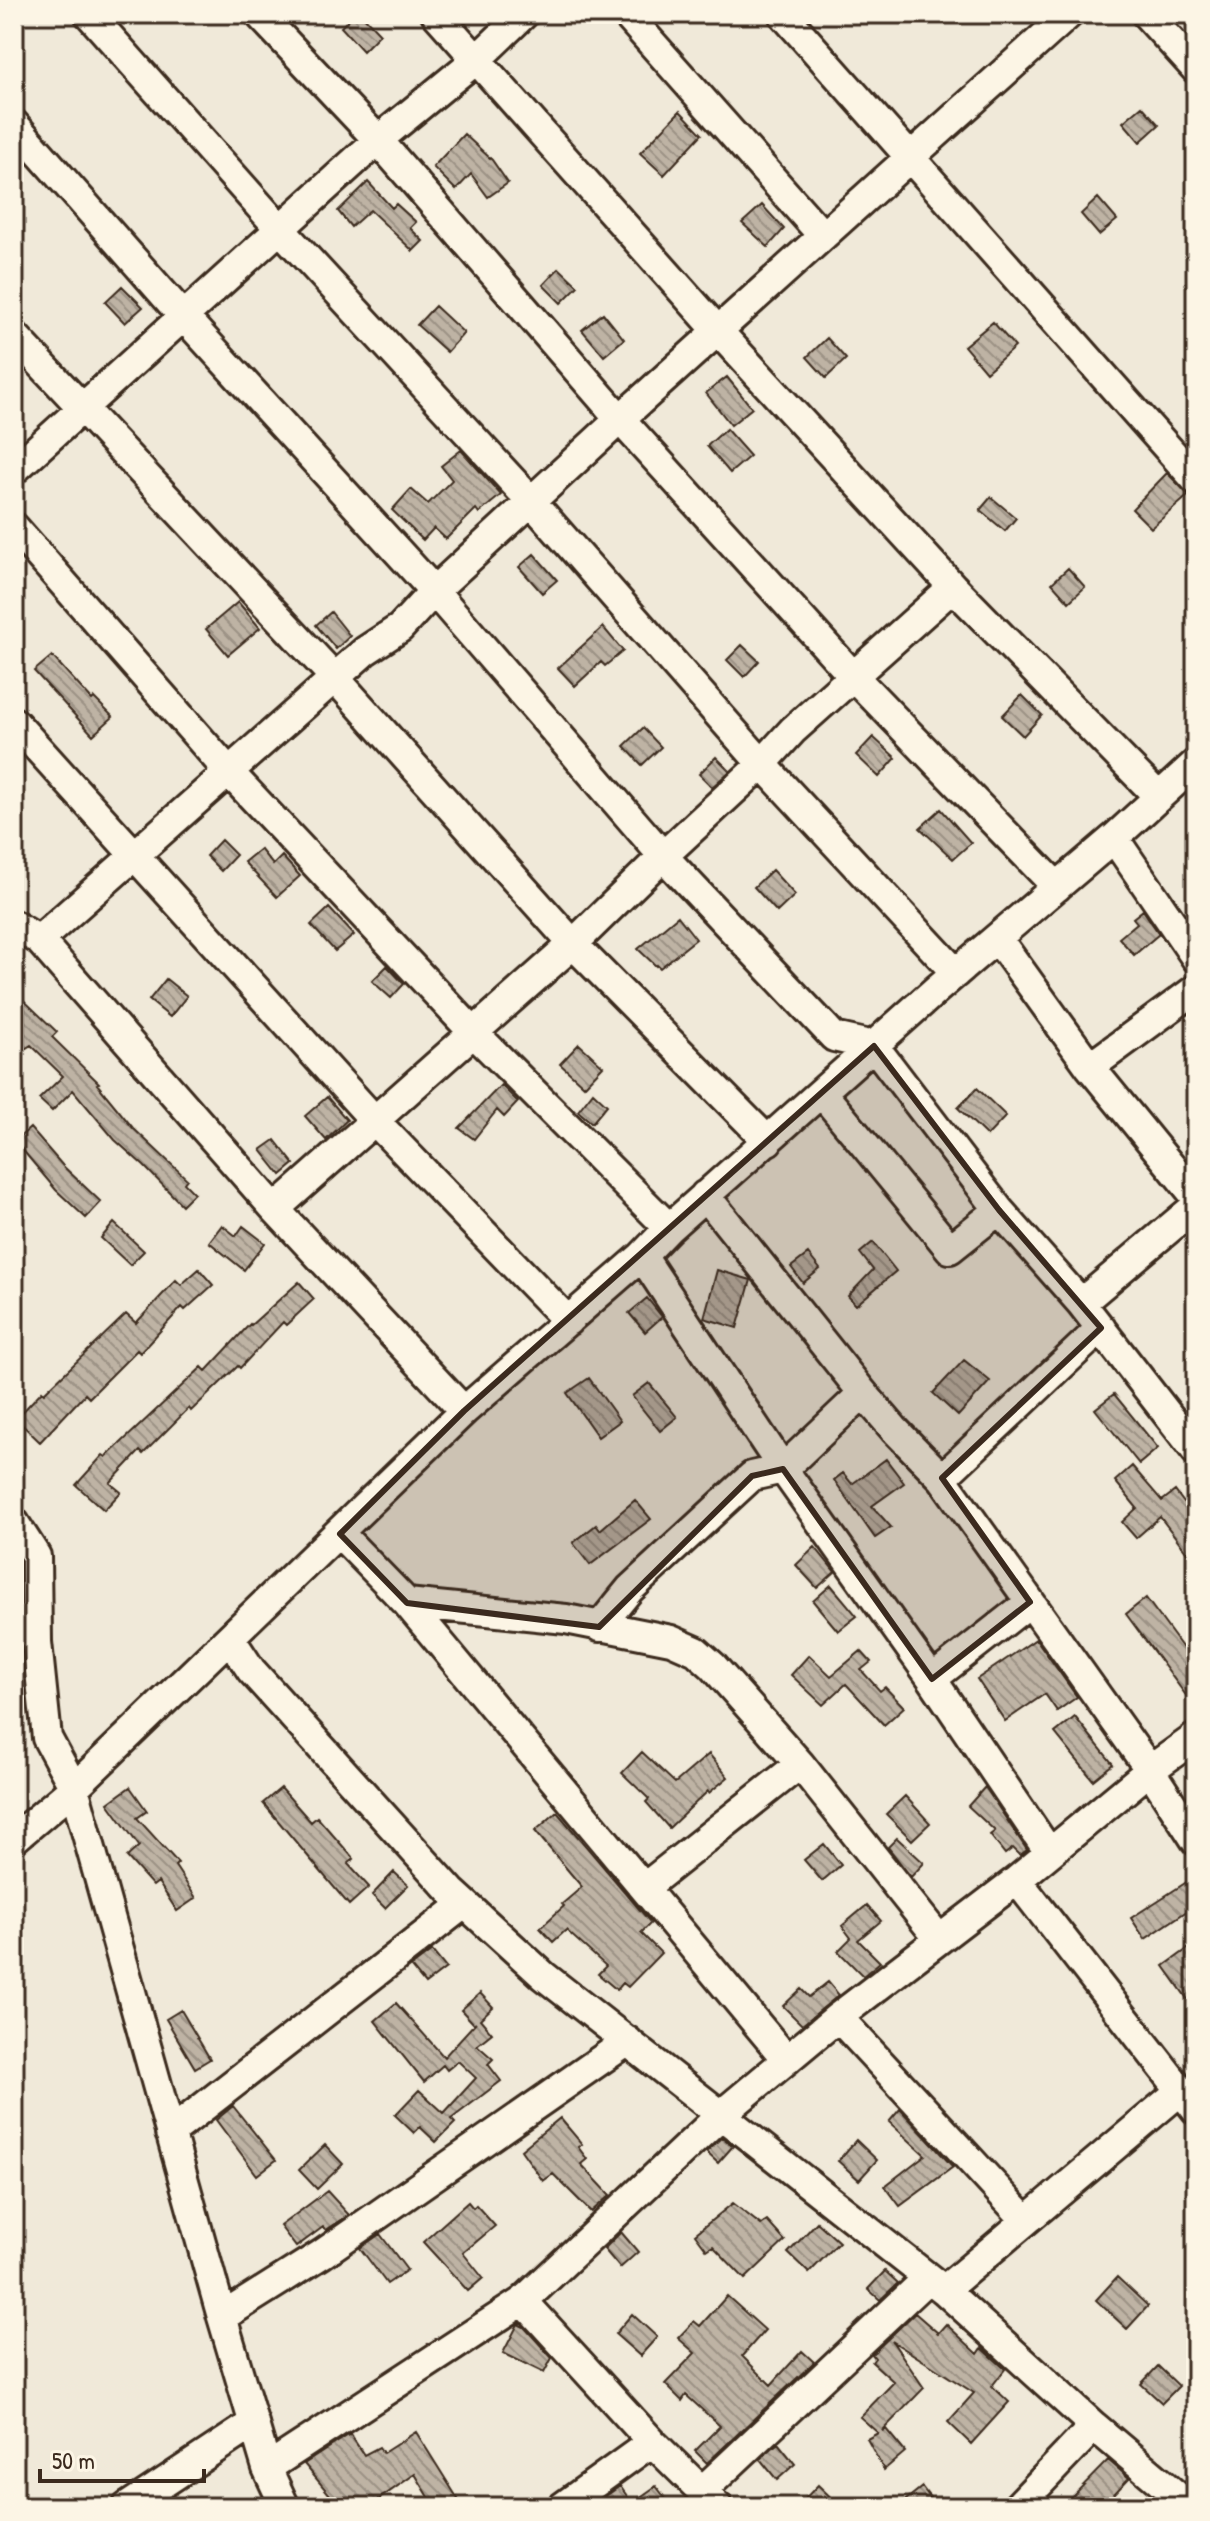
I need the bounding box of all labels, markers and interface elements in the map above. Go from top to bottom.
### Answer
scale bar [40,2433,204,2483]
text: 50 m [52,2444,95,2476]

